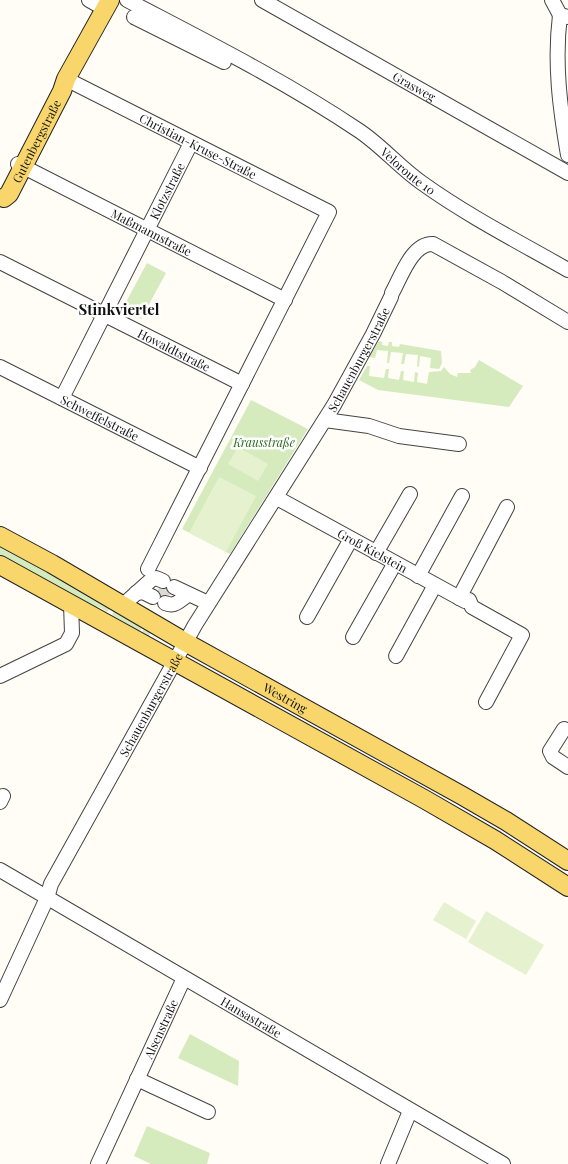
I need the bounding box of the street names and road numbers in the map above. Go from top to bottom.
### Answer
street label: Grasweg [390,68,439,105]
street label: Gutenbergstraße [8,97,64,185]
street label: Christian-Kruse-Straße [137,109,259,182]
street label: Veloroute 10 [377,143,439,198]
street label: Klotzstraße [146,160,188,222]
street label: Maßmannstraße [109,205,195,259]
street label: Schauenburgerstraße [324,305,393,415]
street label: Howaldtstraße [135,325,213,375]
street label: Schweffelstraße [58,391,142,444]
street label: Groß Kielstein [335,525,410,576]
street label: Schauenburgerstraße [115,650,186,759]
street label: Westring [260,679,311,717]
street label: Hansastraße [218,993,284,1041]
street label: Alsenstraße [139,997,181,1062]

